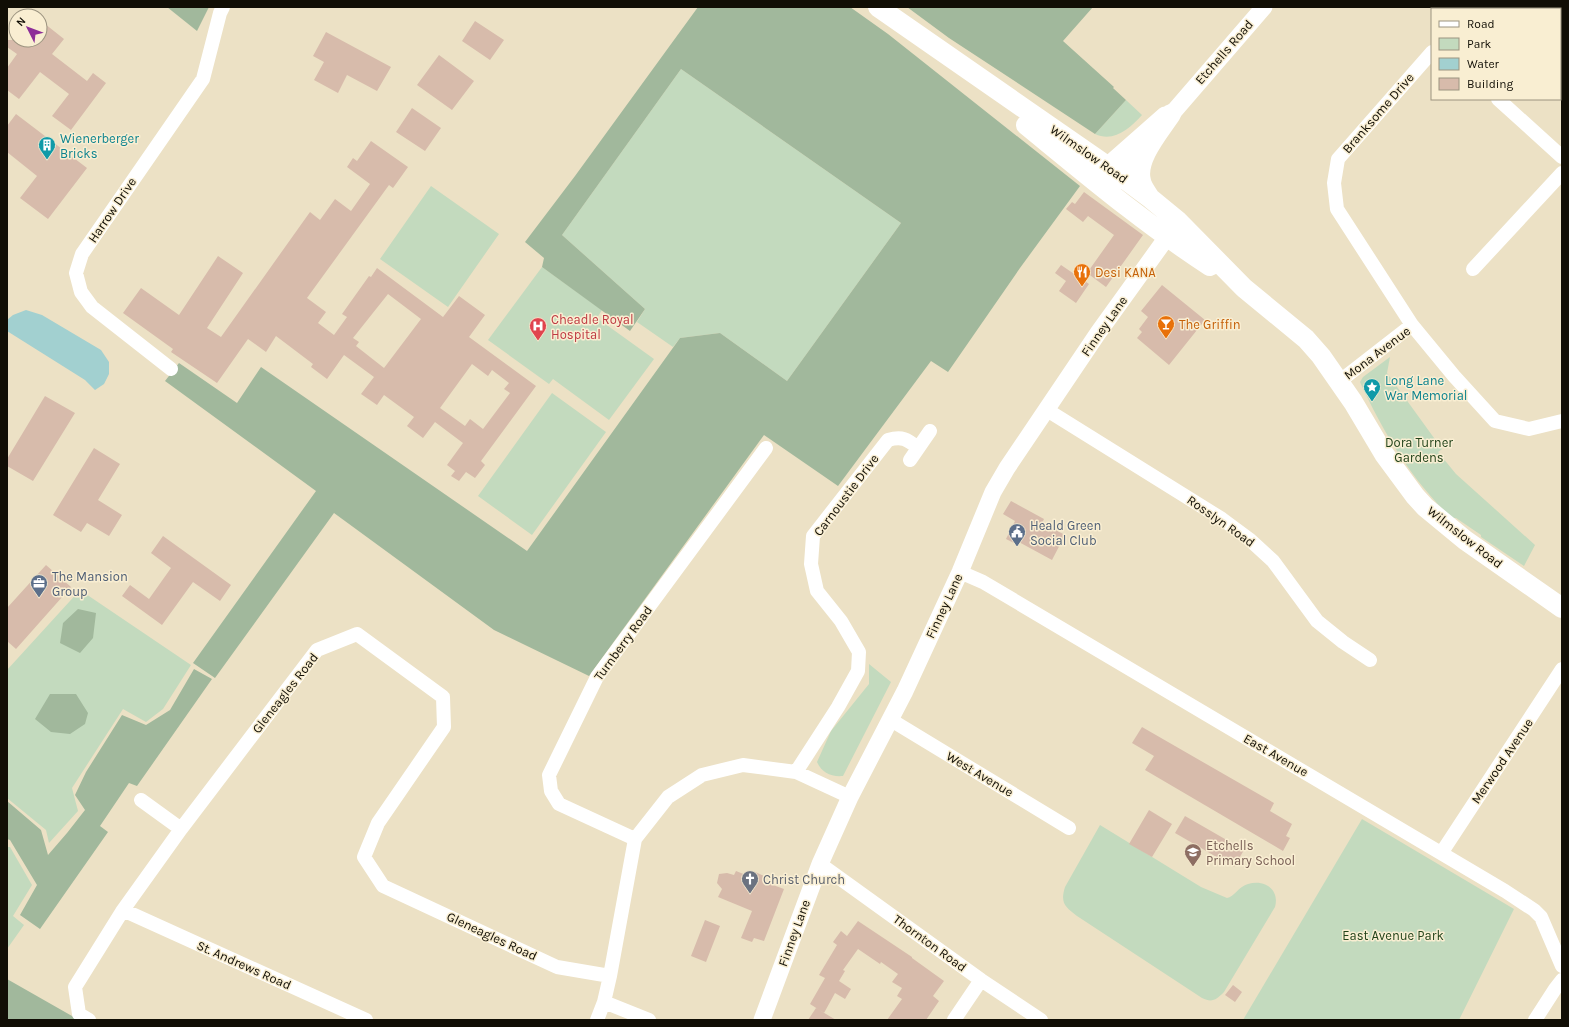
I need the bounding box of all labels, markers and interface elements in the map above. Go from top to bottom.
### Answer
north arrow [8,8,48,48]
legend [1431,8,1561,100]
text: N [13,14,28,29]
street label: Etchells Road [1192,17,1256,87]
text: Road [1467,17,1495,31]
text: Park [1467,37,1492,51]
text: Water [1467,57,1500,71]
street label: Branksome Drive [1339,70,1417,156]
text: Building [1467,77,1514,91]
street label: Wilmslow Road [1047,122,1131,186]
place label: Wienerberger Bricks [60,131,139,161]
building icon: Wienerberger Bricks [37,135,57,160]
street label: Harrow Drive [85,174,139,245]
restaurant icon: Desi KANA [1072,262,1092,287]
place label: Desi KANA [1095,265,1156,280]
street label: Finney Lane [1078,293,1130,359]
place label: Cheadle Royal Hospital [551,312,634,342]
bar icon: The Griffin [1156,314,1176,339]
hospital icon: Cheadle Royal Hospital [528,316,548,341]
place label: The Griffin [1179,317,1241,332]
street label: Mona Avenue [1341,323,1413,383]
place label: Long Lane War Memorial [1385,373,1467,403]
place icon: Long Lane War Memorial [1362,377,1382,402]
park label: Dora Turner Gardens [1385,435,1453,465]
street label: Carnoustie Drive [810,451,882,539]
street label: Rosslyn Road [1184,492,1258,550]
street label: Wilmslow Road [1424,503,1506,571]
place label: Heald Green Social Club [1030,518,1101,548]
public building icon: Heald Green Social Club [1007,522,1027,547]
place label: The Mansion Group [52,569,128,599]
street label: Finney Lane [922,571,966,641]
office icon: The Mansion Group [29,573,49,598]
street label: Turnberry Road [591,603,655,683]
street label: Gleneagles Road [249,650,321,736]
street label: Merwood Avenue [1468,715,1536,806]
street label: East Avenue [1241,730,1311,780]
street label: West Avenue [944,748,1016,800]
place label: Etchells Primary School [1206,838,1295,868]
school or university icon: Etchells Primary School [1183,842,1203,867]
church icon: Christ Church [740,869,760,894]
place label: Christ Church [763,872,845,887]
street label: Finney Lane [775,897,813,968]
street label: Gleneagles Road [444,909,540,963]
street label: Thornton Road [890,911,970,975]
park label: East Avenue Park [1342,928,1444,943]
street label: St. Andrews Road [194,937,294,993]

